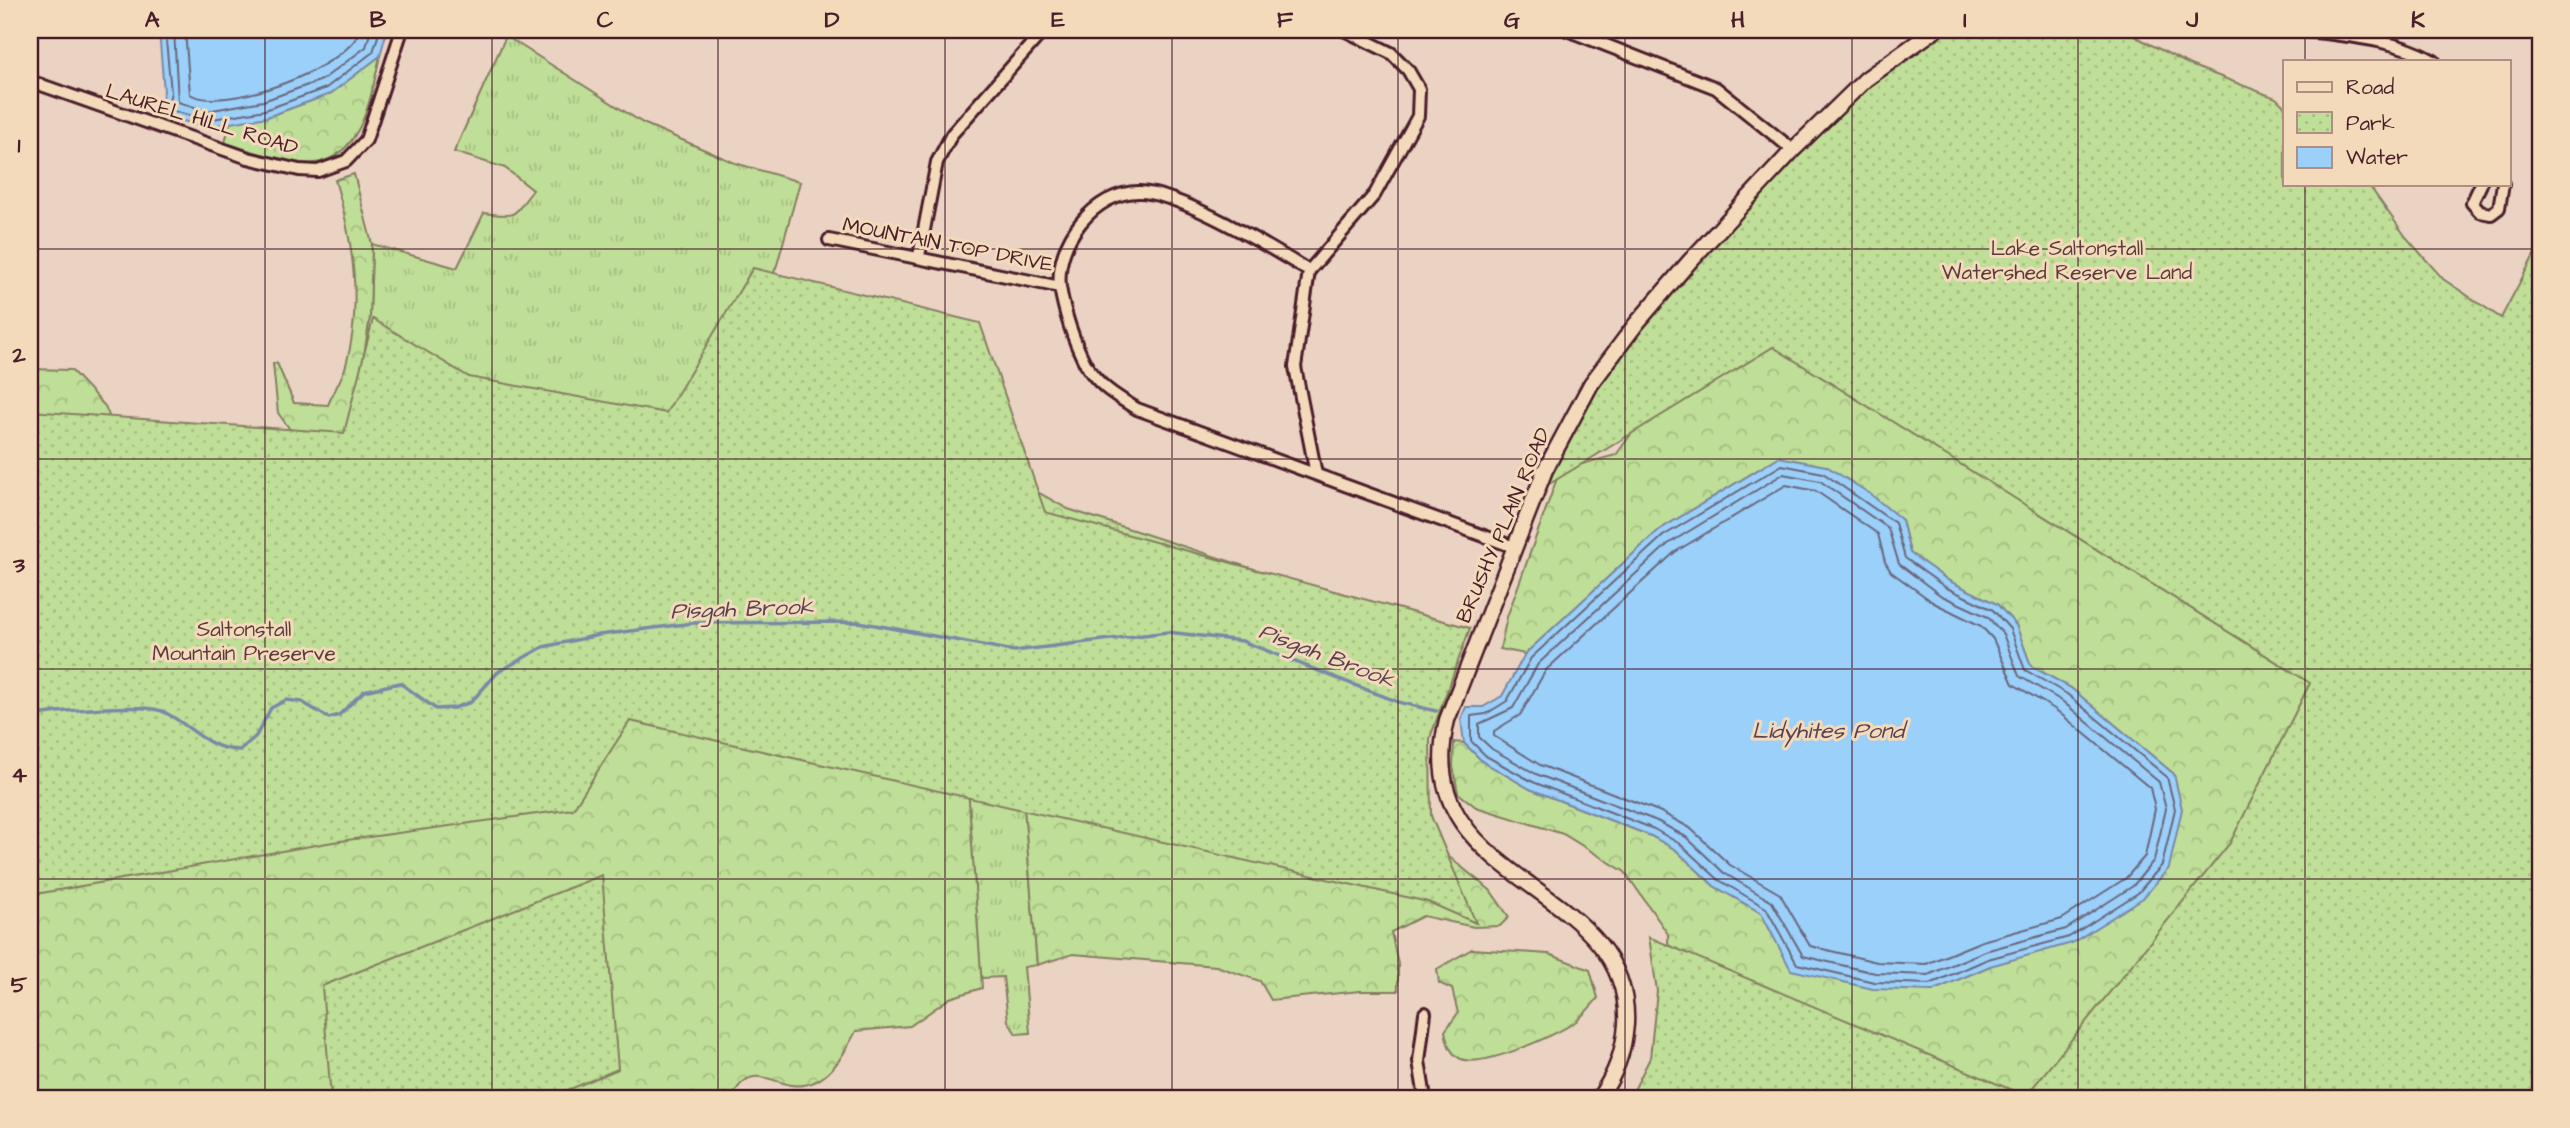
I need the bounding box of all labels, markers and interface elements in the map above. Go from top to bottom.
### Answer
text: A [145,4,160,36]
text: B [370,4,387,36]
text: C [597,4,614,36]
text: D [825,4,840,36]
text: E [1051,4,1065,36]
text: F [1277,4,1294,36]
text: G [1504,4,1520,36]
text: H [1731,4,1745,36]
text: I [1963,4,1967,36]
text: J [2185,4,2199,36]
text: K [2411,4,2426,36]
legend [2283,60,2510,186]
text: Road [2346,73,2394,102]
street label: LAUREL HILL ROAD [102,76,302,163]
text: Park [2346,109,2395,138]
text: 1 [18,129,21,161]
text: Water [2346,143,2408,172]
street label: MOUNTAIN TOP DRIVE [840,210,1056,279]
park label: Lake Saltonstall Watershed Reserve Land [1942,234,2192,287]
text: 2 [11,339,26,371]
street label: BRUSHY PLAIN ROAD [1449,423,1558,627]
text: 3 [12,549,25,581]
water label: Pisgah Brook [670,590,815,628]
park label: Saltonstall Mountain Preserve [152,615,336,668]
water label: Pisgah Brook [1254,615,1400,698]
water label: Lidyhites Pond [1752,715,1908,748]
text: 4 [11,759,27,791]
text: 5 [11,969,28,1001]

